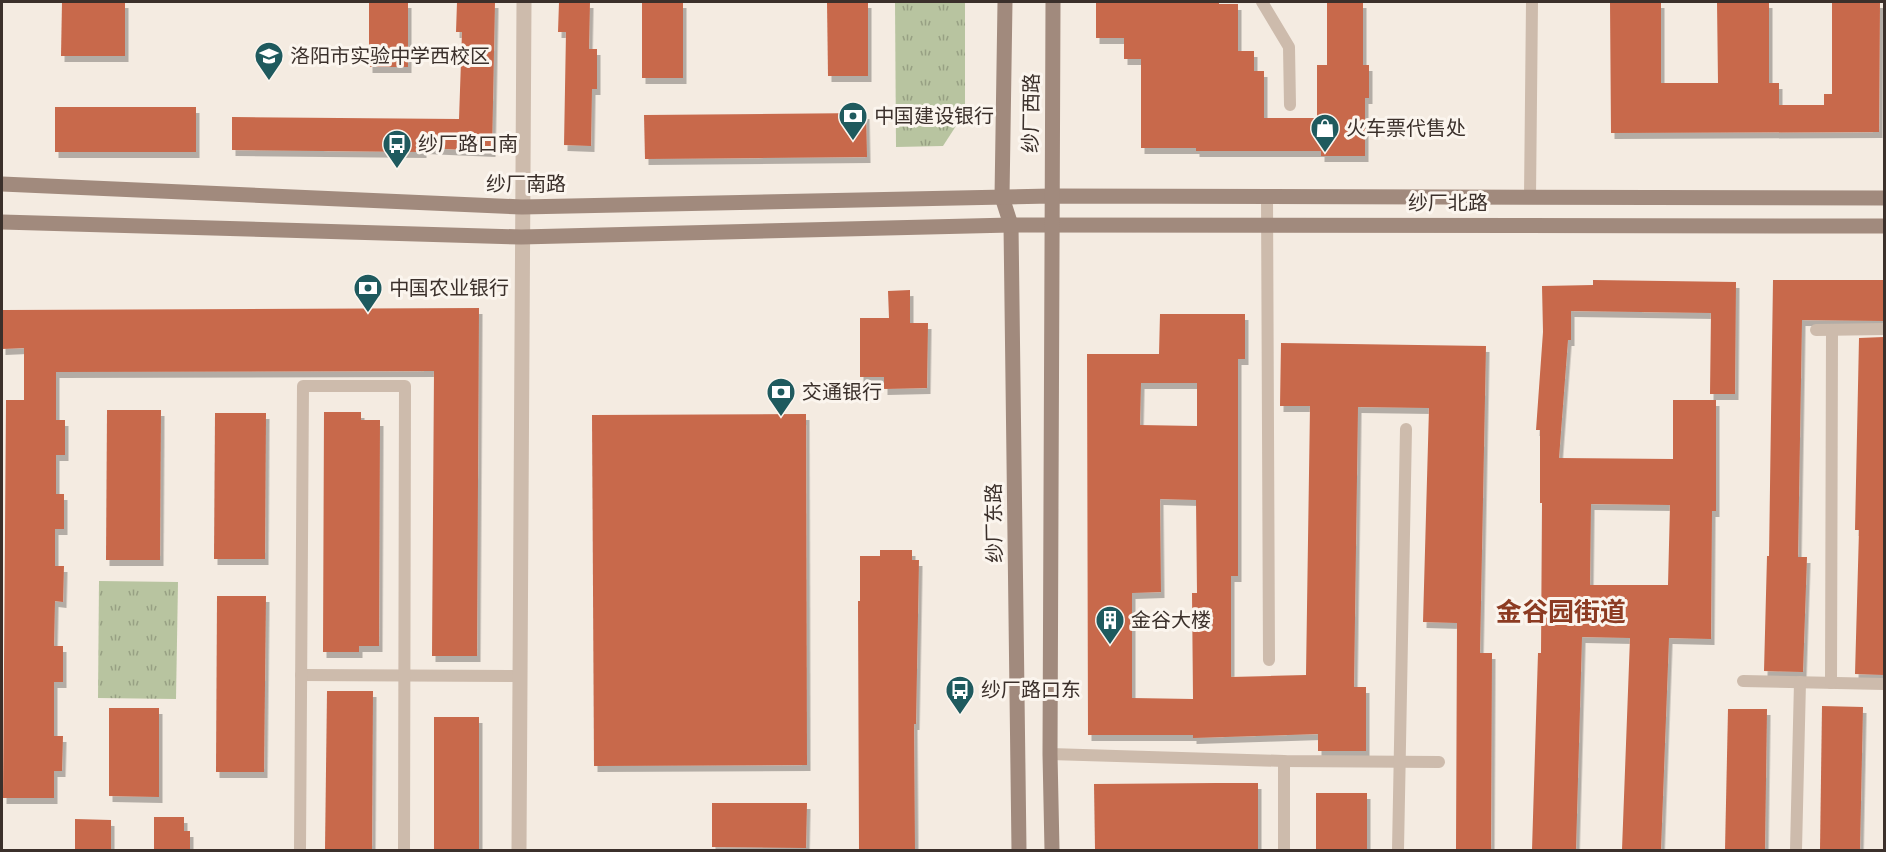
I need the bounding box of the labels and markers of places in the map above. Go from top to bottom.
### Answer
school or university icon: 洛阳市实验中学西校区 [253,40,285,82]
place label: 洛阳市实验中学西校区 [290,42,490,69]
bank icon: 中国建设银行 [837,100,869,142]
place label: 中国建设银行 [874,102,994,129]
shop icon: 火车票代售处 [1309,112,1341,154]
place label: 火车票代售处 [1346,114,1466,141]
bus stop icon: 纱厂路口南 [381,128,413,170]
place label: 纱厂路口南 [418,130,518,157]
bank icon: 中国农业银行 [352,272,384,314]
place label: 中国农业银行 [389,274,509,301]
bank icon: 交通银行 [765,376,797,418]
place label: 交通银行 [802,378,882,405]
building icon: 金谷大楼 [1094,604,1126,646]
place label: 金谷大楼 [1131,606,1211,633]
bus stop icon: 纱厂路口东 [944,674,976,716]
place label: 纱厂路口东 [981,676,1081,703]

